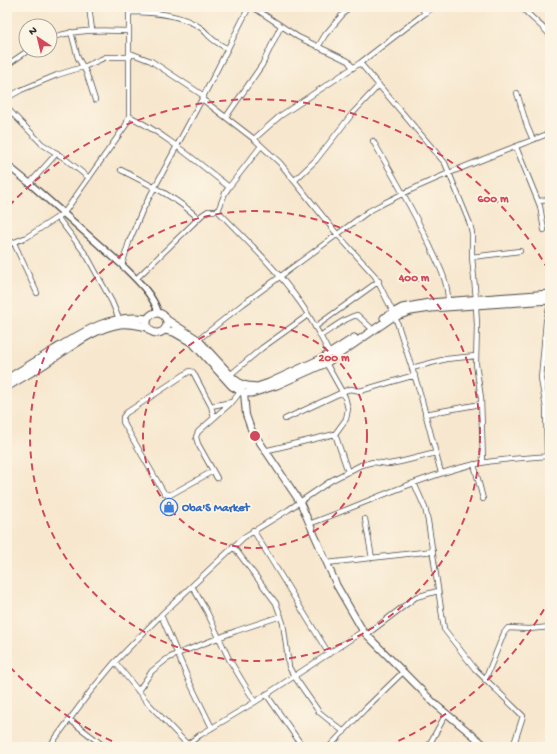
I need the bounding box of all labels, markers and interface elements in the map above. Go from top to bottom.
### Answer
north arrow [18,18,58,58]
text: N [27,24,40,38]
text: 600 m [477,193,509,207]
text: 400 m [398,272,430,286]
text: 200 m [319,352,350,366]
centre of rings [248,429,262,443]
shop icon: Oba'S Market [159,497,179,517]
place label: Oba'S Market [182,502,250,516]

